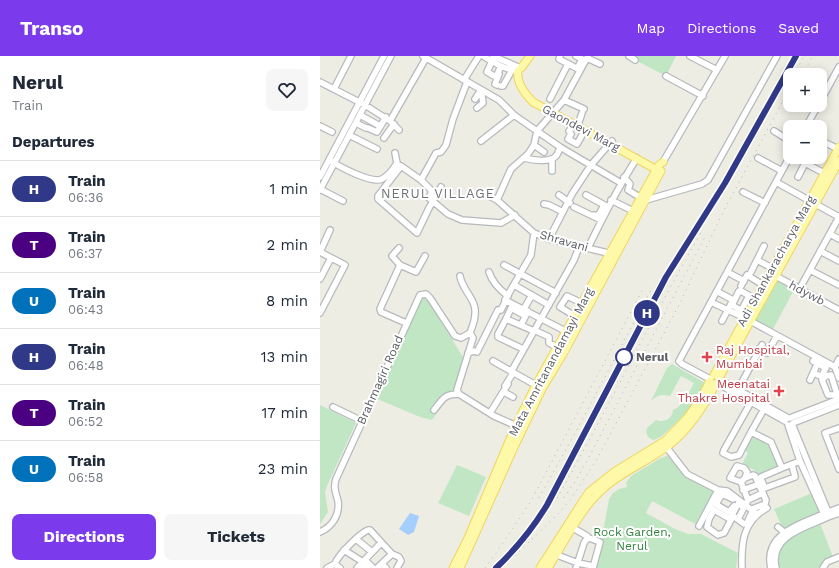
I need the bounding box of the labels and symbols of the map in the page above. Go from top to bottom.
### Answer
street label: Gaondevi Marg [540,102,623,155]
district label: NERUL VILLAGE [381,186,495,201]
street label: Adi Shankaracharya Marg [734,193,818,329]
street label: Shravani [538,227,590,255]
street label: hdywb [787,278,827,308]
street label: Mata Amritanandamayi Marg [506,285,597,439]
line badge: H [634,300,660,326]
street label: Brahmagiri Road [354,333,406,427]
place label: Raj Hospital, Mumbai [716,343,790,371]
marker: Nerul [615,348,633,366]
place label: Nerul [636,350,668,364]
marker: Raj Hospital, Mumbai [701,351,713,363]
place label: Meenatai Thakre Hospital [678,377,770,405]
marker: Meenatai Thakre Hospital [773,385,785,397]
park label: Rock Garden, Nerul [593,525,671,553]

